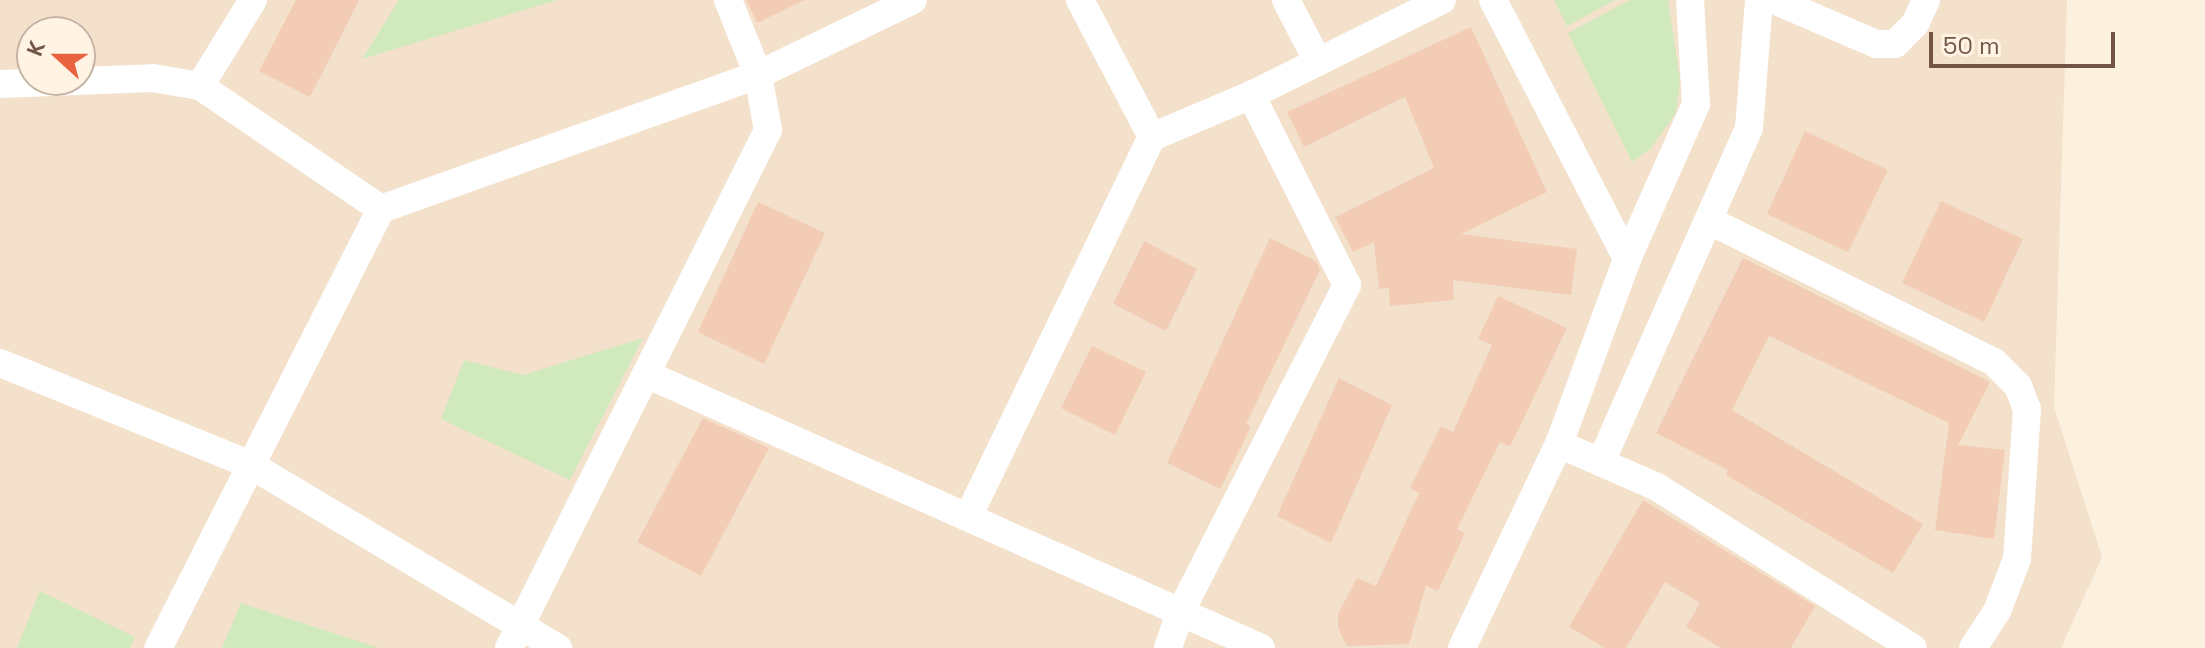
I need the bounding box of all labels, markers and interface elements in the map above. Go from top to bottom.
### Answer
north arrow [16,16,96,96]
scale bar [1933,16,2119,66]
text: 50 m [1943,30,2000,61]
text: K [20,37,51,60]

